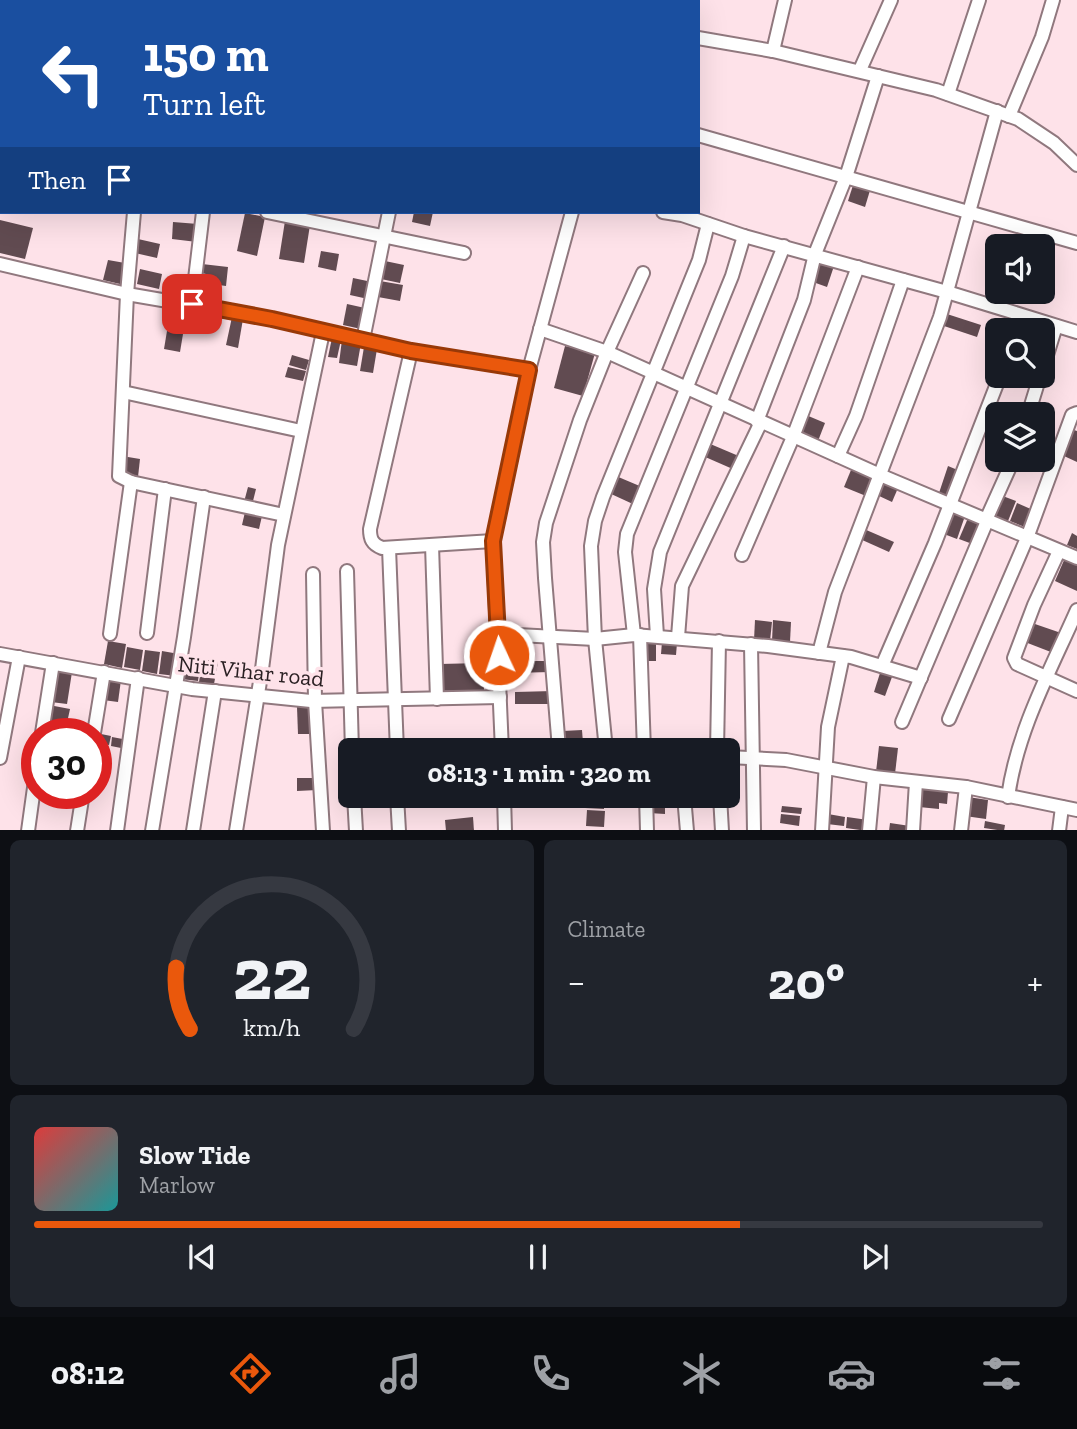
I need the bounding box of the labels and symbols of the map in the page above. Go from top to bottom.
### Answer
pin [162,274,222,334]
position arrow [462,618,536,692]
street label: Niti Vihar road [176,649,326,693]
speed limit sign: 30 [21,718,112,809]

